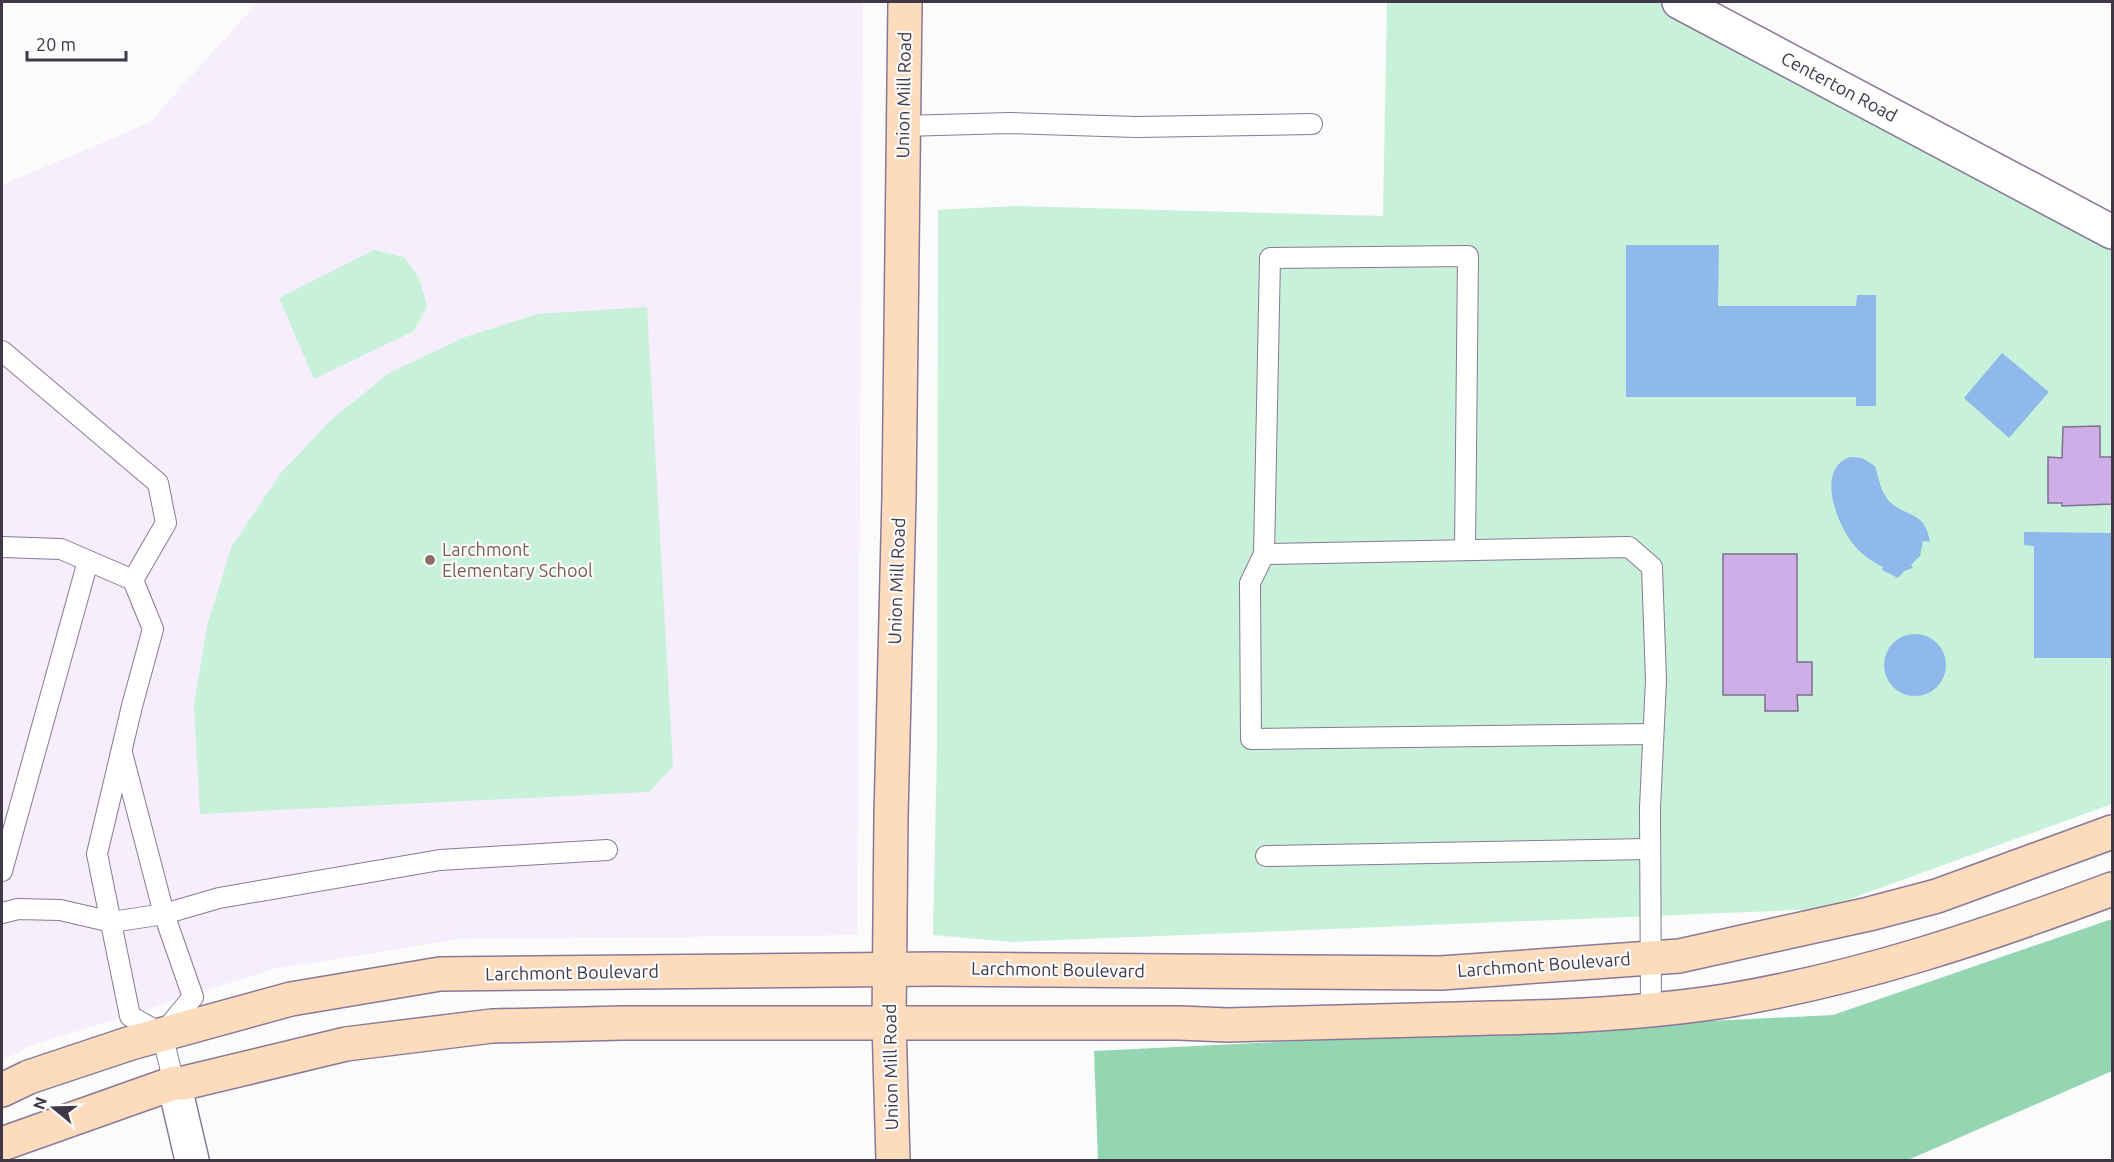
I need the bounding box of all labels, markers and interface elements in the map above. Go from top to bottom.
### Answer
scale bar [27,24,126,62]
street label: Union Mill Road [892,31,914,159]
text: 20 m [36,34,76,54]
street label: Centerton Road [1778,47,1901,125]
street label: Union Mill Road [884,517,908,645]
place label: Larchmont Elementary School [442,539,593,580]
marker: Larchmont Elementary School [423,553,437,567]
street label: Larchmont Boulevard [1457,948,1631,980]
street label: Larchmont Boulevard [971,957,1145,981]
street label: Larchmont Boulevard [485,960,659,984]
street label: Union Mill Road [879,1003,901,1131]
north arrow [24,1078,84,1138]
text: N [29,1095,50,1112]

